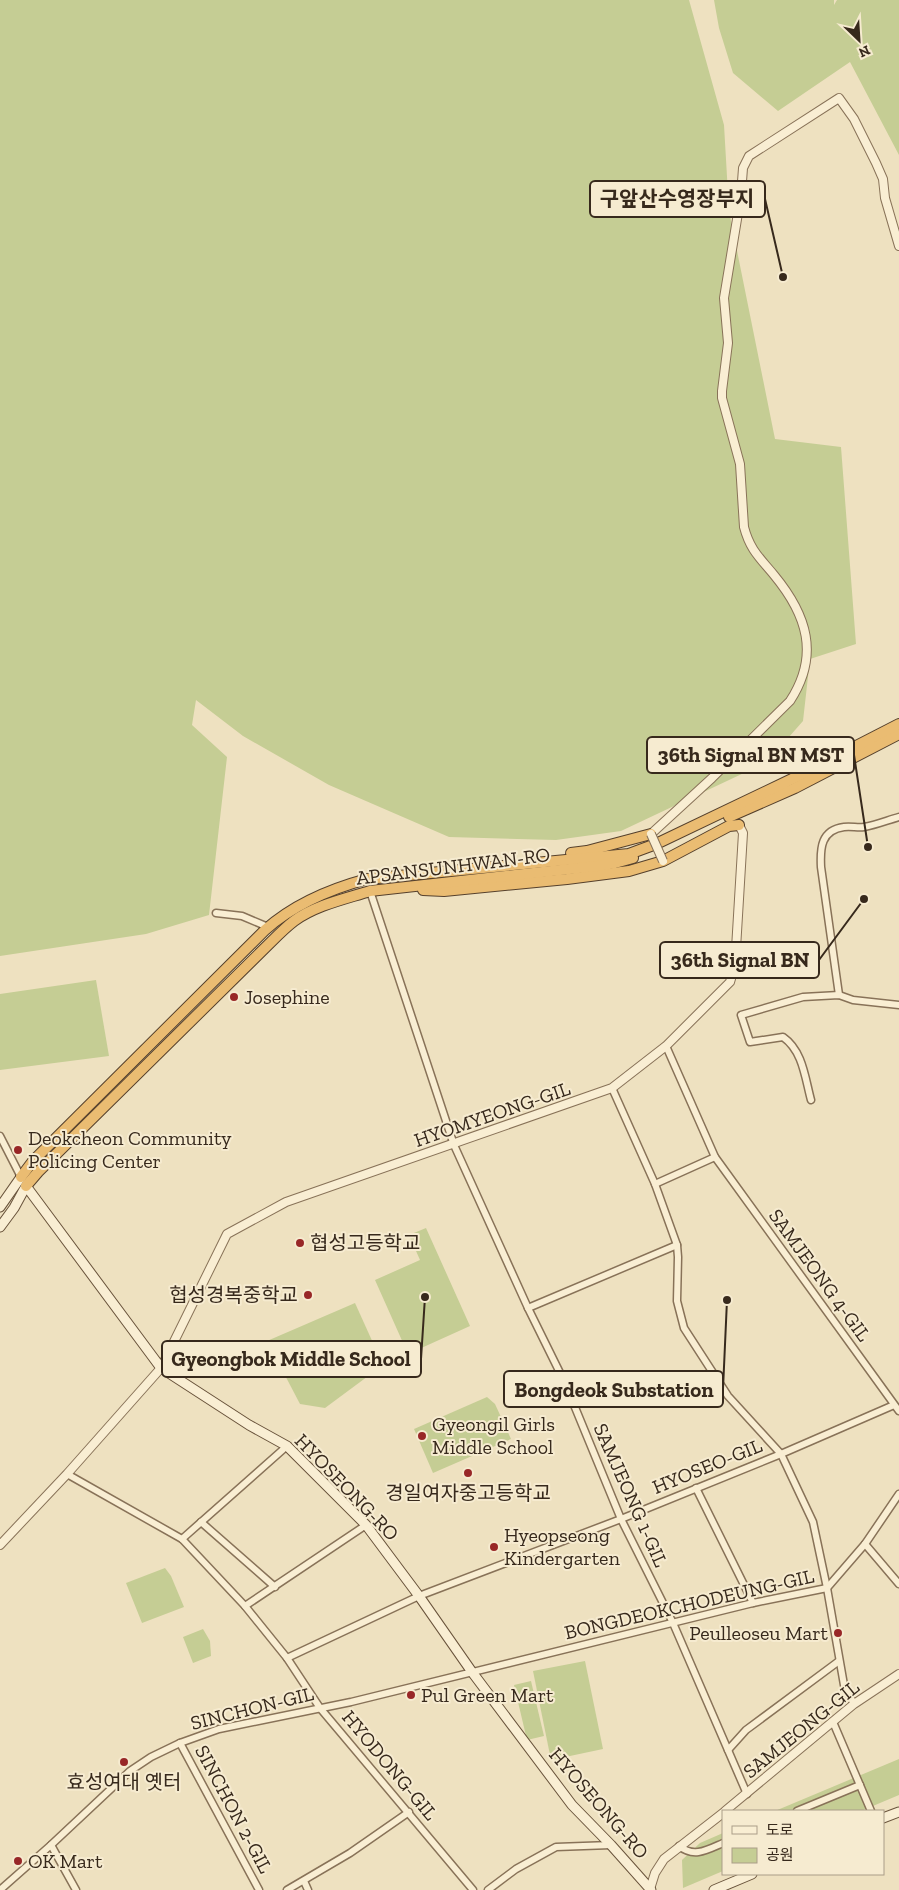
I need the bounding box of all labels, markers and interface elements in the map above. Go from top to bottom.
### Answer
north arrow [834,15,884,65]
text: N [856,41,873,61]
callout: 구앞산수영장부지 [590,181,765,217]
text: 구앞산수영장부지 [600,186,754,211]
callout: 36th Signal BN MST [647,737,854,773]
text: 36th Signal BN MST [657,742,845,767]
street label: APSANSUNHWAN-RO [355,842,551,890]
callout: 36th Signal BN [660,942,819,978]
text: 36th Signal BN [671,947,809,972]
place label: Josephine [244,985,330,1009]
marker: Josephine [228,991,240,1003]
street label: HYOMYEONG-GIL [411,1076,573,1152]
place label: Deokcheon Community Policing Center [28,1126,232,1173]
marker: Deokcheon Community Policing Center [12,1144,24,1156]
street label: SAMJEONG 4-GIL [764,1204,876,1346]
place label: 협성고등학교 [310,1231,420,1255]
marker: 협성고등학교 [294,1237,306,1249]
place label: 협성경복중학교 [169,1283,298,1307]
marker: 협성경복중학교 [302,1289,314,1301]
callout: Gyeongbok Middle School [162,1341,421,1377]
text: Gyeongbok Middle School [171,1346,411,1371]
callout: Bongdeok Substation [504,1371,723,1407]
text: Bongdeok Substation [514,1377,714,1402]
place label: Gyeongil Girls Middle School [432,1412,555,1459]
street label: SAMJEONG 1-GIL [589,1420,673,1571]
street label: HYOSEONG-RO [290,1428,404,1546]
marker: Gyeongil Girls Middle School [416,1430,428,1442]
street label: HYOSEO-GIL [649,1433,766,1499]
marker: 경일여자중고등학교 [462,1467,474,1479]
place label: 경일여자중고등학교 [385,1481,551,1505]
place label: Hyeopseong Kindergarten [504,1523,621,1570]
marker: Hyeopseong Kindergarten [488,1541,500,1553]
street label: BONGDEOKCHODEUNG-GIL [562,1564,816,1644]
place label: Peulleoseu Mart [689,1621,829,1645]
marker: Peulleoseu Mart [832,1627,844,1639]
street label: SAMJEONG-GIL [738,1675,864,1783]
street label: SINCHON-GIL [188,1681,316,1735]
place label: Pul Green Mart [421,1683,554,1707]
marker: Pul Green Mart [405,1689,417,1701]
street label: HYODONG-GIL [337,1705,443,1825]
street label: SINCHON 2-GIL [190,1741,278,1877]
street label: HYOSEONG-RO [544,1742,654,1864]
marker: 효성여대 옛터 [118,1756,130,1768]
place label: 효성여대 옛터 [67,1770,181,1794]
legend [722,1810,884,1875]
text: 도로 [766,1821,794,1839]
text: 공원 [766,1846,794,1864]
place label: OK Mart [28,1849,103,1873]
marker: OK Mart [12,1855,24,1867]

